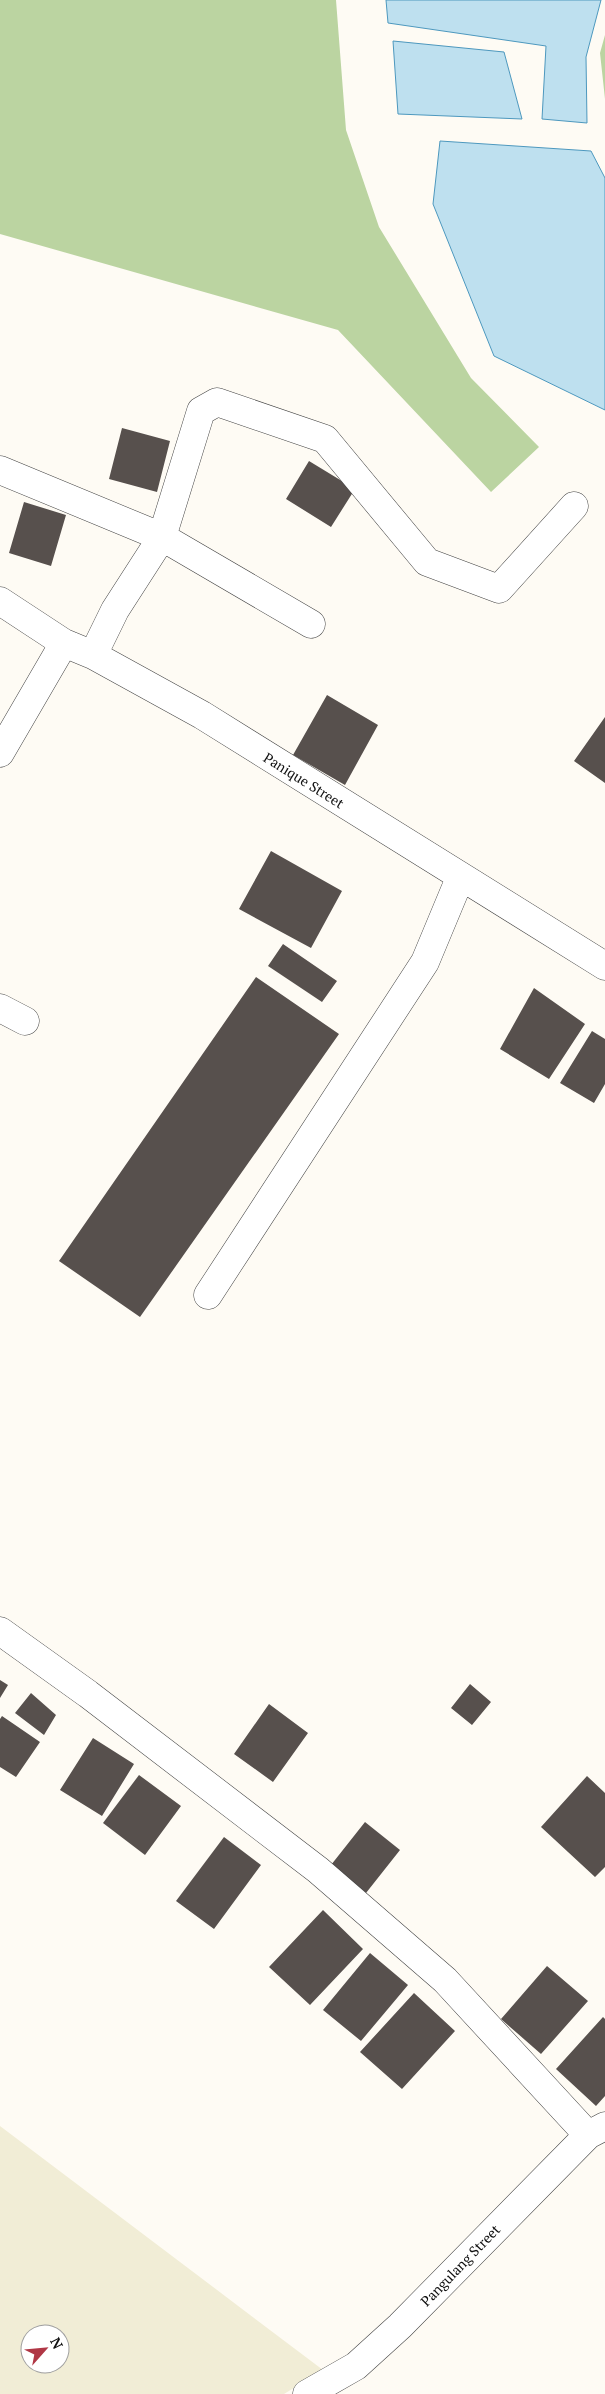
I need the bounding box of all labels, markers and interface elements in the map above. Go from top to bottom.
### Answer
street label: Panique Street [260,748,348,813]
street label: Pangulang Street [416,2219,504,2310]
north arrow [20,2324,70,2374]
text: N [46,2334,68,2352]

